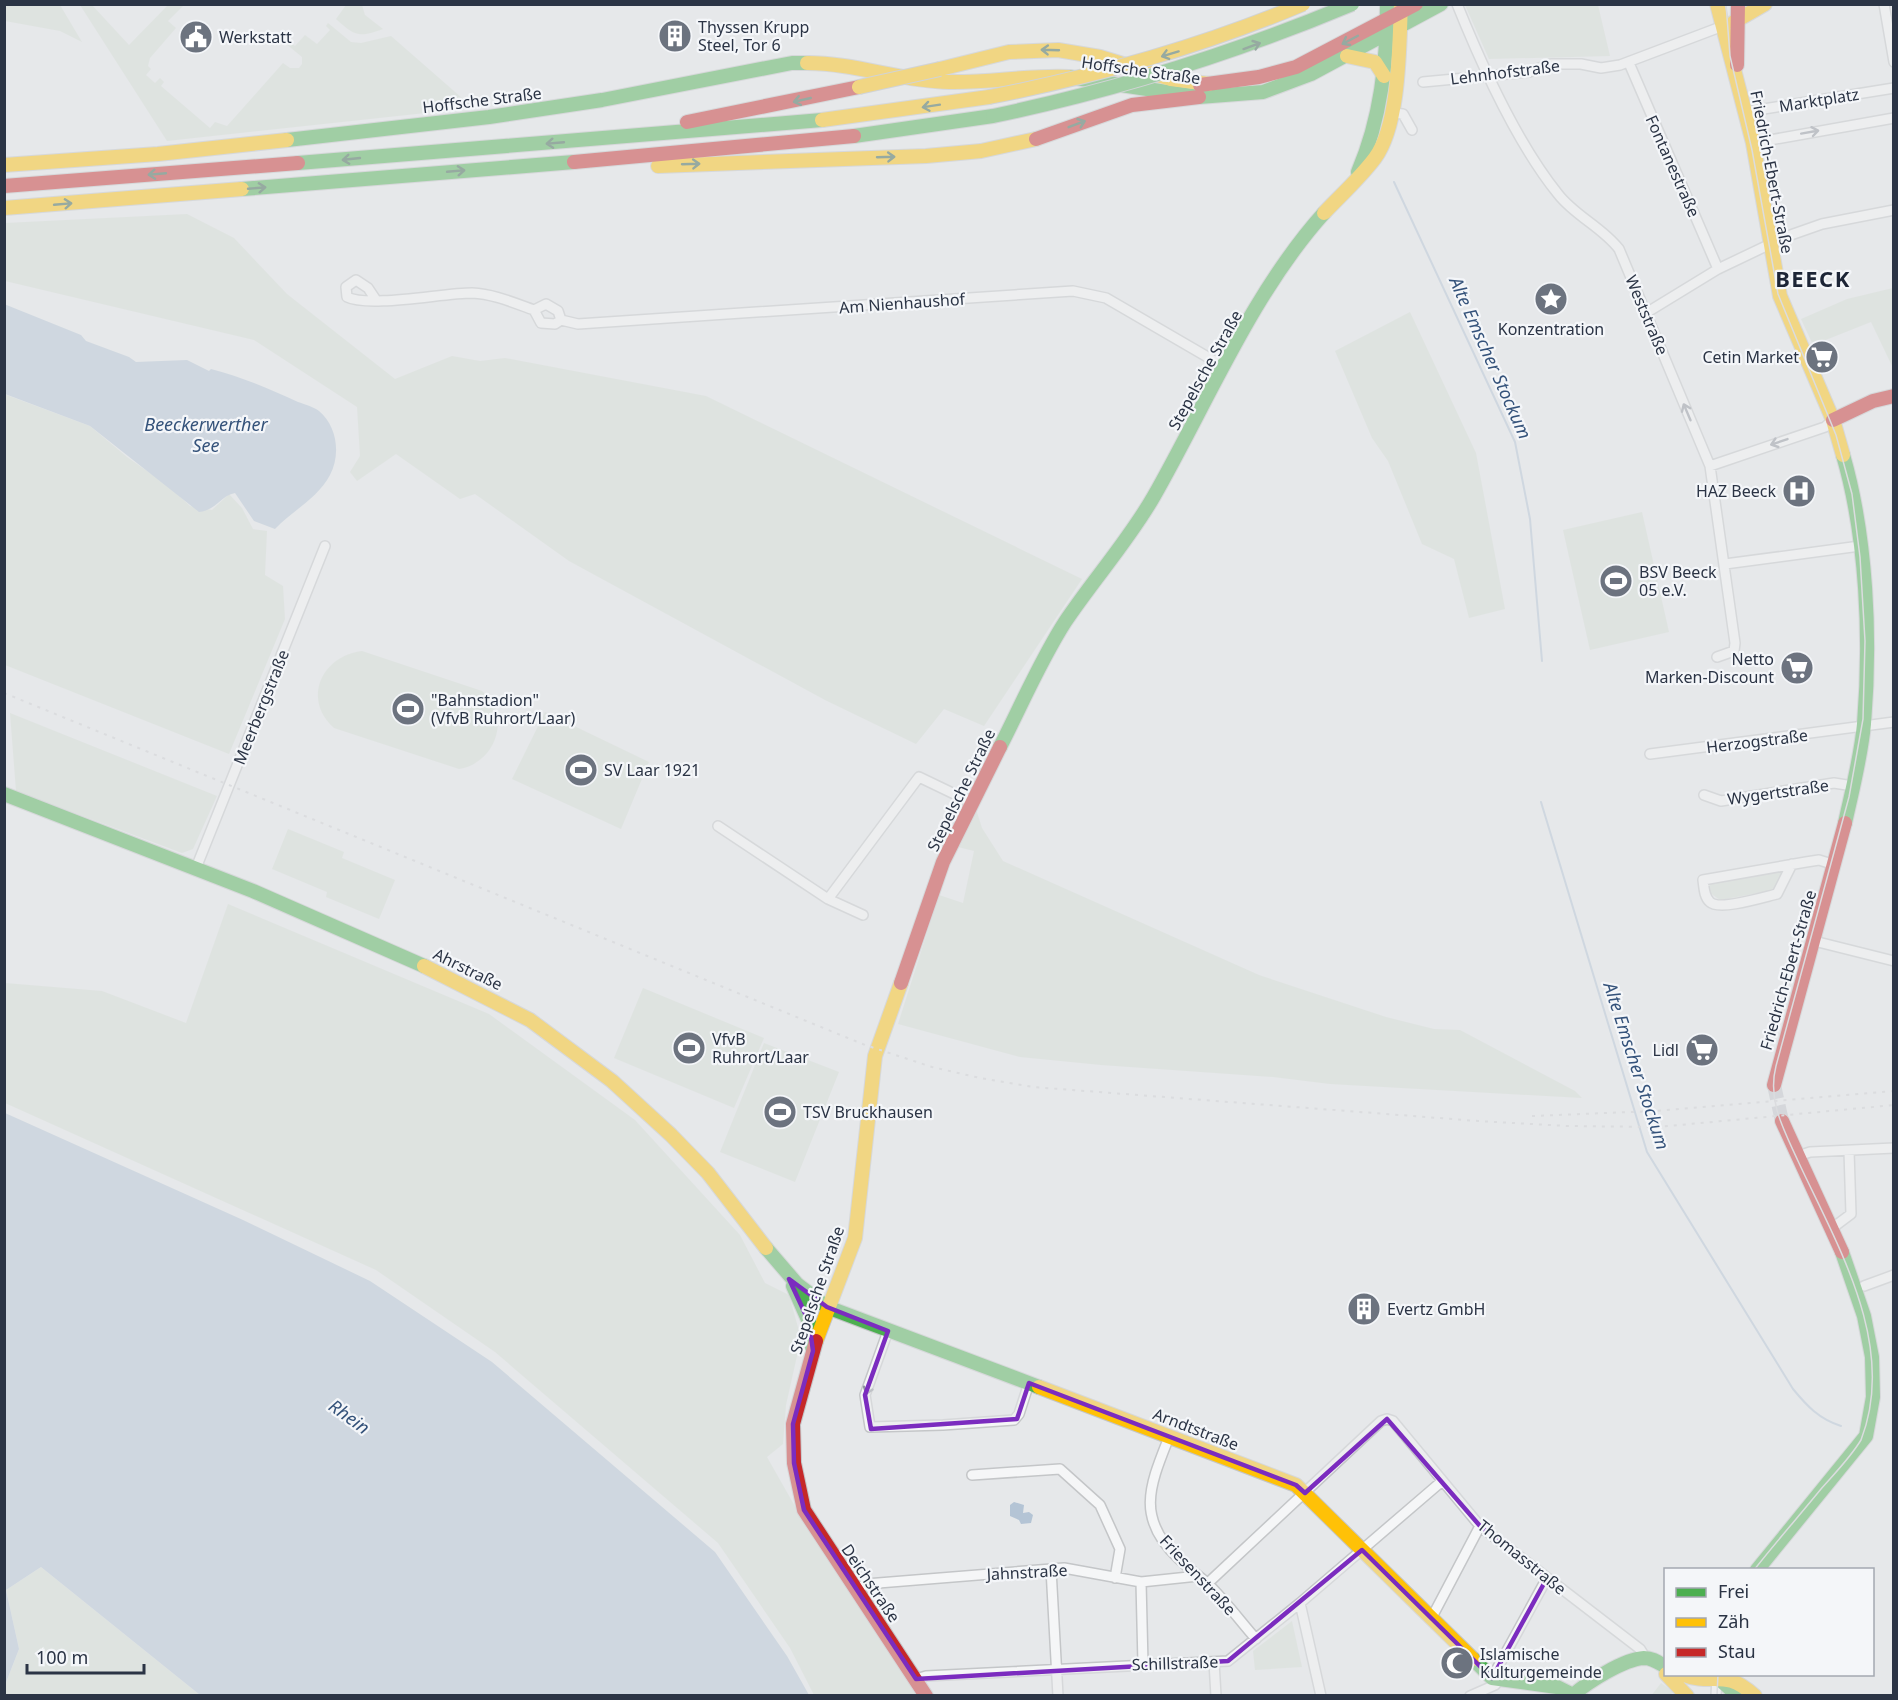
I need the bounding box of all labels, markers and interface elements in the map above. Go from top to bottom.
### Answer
place label: Thyssen Krupp Steel, Tor 6 [698,16,809,56]
building icon: Thyssen Krupp Steel, Tor 6 [657,18,693,54]
public building icon: Werkstatt [178,19,214,55]
place label: Werkstatt [219,26,292,48]
one-way arrow [1342,34,1359,46]
one-way arrow [1242,39,1261,50]
one-way arrow [1040,44,1060,55]
one-way arrow [1160,49,1179,60]
street label: Hoffsche Straße [1080,51,1202,89]
street label: Lehnhofstraße [1449,54,1561,90]
street label: Hoffsche Straße [421,82,543,118]
street label: Marktplatz [1777,83,1861,117]
street label: Friedrich-Ebert-Straße [1745,89,1799,255]
one-way arrow [793,95,813,106]
one-way arrow [921,100,941,111]
street label: Fontanestraße [1641,112,1705,220]
one-way arrow [1067,117,1086,128]
one-way arrow [1800,127,1820,138]
one-way arrow [546,138,565,149]
one-way arrow [876,152,896,163]
one-way arrow [342,154,362,165]
one-way arrow [681,159,701,170]
one-way arrow [445,165,465,176]
one-way arrow [148,169,167,180]
one-way arrow [247,182,267,193]
one-way arrow [52,198,72,209]
district label: BEECK [1775,263,1851,293]
water label: Alte Emscher Stockum [1444,271,1537,442]
street label: Weststraße [1620,272,1674,358]
place icon: Konzentration [1533,281,1569,317]
street label: Am Nienhaushof [838,288,967,318]
street label: Stepelsche Straße [1163,306,1247,434]
place label: Konzentration [1498,318,1604,340]
supermarket icon: Cetin Market [1804,339,1840,375]
place label: Cetin Market [1702,346,1799,368]
one-way arrow [1681,403,1692,421]
water label: Beeckerwerther See [144,412,268,457]
one-way arrow [1770,438,1789,449]
hospital icon: HAZ Beeck [1781,473,1817,509]
place label: HAZ Beeck [1696,480,1776,502]
place label: BSV Beeck 05 e.V. [1639,561,1717,601]
sports icon: BSV Beeck 05 e.V. [1598,563,1634,599]
street label: Meerbergstraße [228,646,294,768]
place label: Netto Marken-Discount [1645,648,1774,688]
supermarket icon: Netto Marken-Discount [1779,650,1815,686]
place label: "Bahnstadion" (VfvB Ruhrort/Laar) [431,689,576,729]
sports icon: "Bahnstadion" (VfvB Ruhrort/Laar) [390,691,426,727]
street label: Herzogstraße [1705,724,1809,758]
street label: Stepelsche Straße [922,725,1000,855]
sports icon: SV Laar 1921 [563,752,599,788]
place label: SV Laar 1921 [604,759,700,781]
street label: Wygertstraße [1726,774,1830,810]
street label: Friedrich-Ebert-Straße [1755,887,1821,1053]
street label: Ahrstraße [430,943,506,995]
water label: Alte Emscher Stockum [1598,977,1675,1153]
place label: VfvB Ruhrort/Laar [712,1028,809,1068]
sports icon: VfvB Ruhrort/Laar [671,1030,707,1066]
supermarket icon: Lidl [1684,1032,1720,1068]
place label: Lidl [1653,1039,1679,1061]
sports icon: TSV Bruckhausen [762,1094,798,1130]
place label: TSV Bruckhausen [803,1101,933,1123]
street label: Stepelsche Straße [785,1223,849,1357]
building icon: Evertz GmbH [1346,1291,1382,1327]
place label: Evertz GmbH [1387,1298,1485,1320]
one-way arrow [862,1376,873,1395]
water label: Rhein [324,1393,375,1439]
street label: Arndtstraße [1150,1403,1242,1455]
street label: Thomasstraße [1473,1515,1571,1599]
street label: Friesenstraße [1155,1530,1241,1620]
street label: Deichstraße [837,1539,905,1627]
street label: Jahnstraße [984,1559,1068,1585]
legend [1664,1568,1874,1676]
text: Frei [1718,1579,1749,1603]
text: Zäh [1718,1609,1750,1633]
scale bar [27,1637,144,1675]
text: Stau [1718,1639,1756,1663]
place label: Islamische Kulturgemeinde [1480,1643,1602,1683]
text: 100 m [36,1645,88,1669]
mosque icon: Islamische Kulturgemeinde [1439,1645,1475,1681]
street label: Schillstraße [1131,1650,1219,1676]

